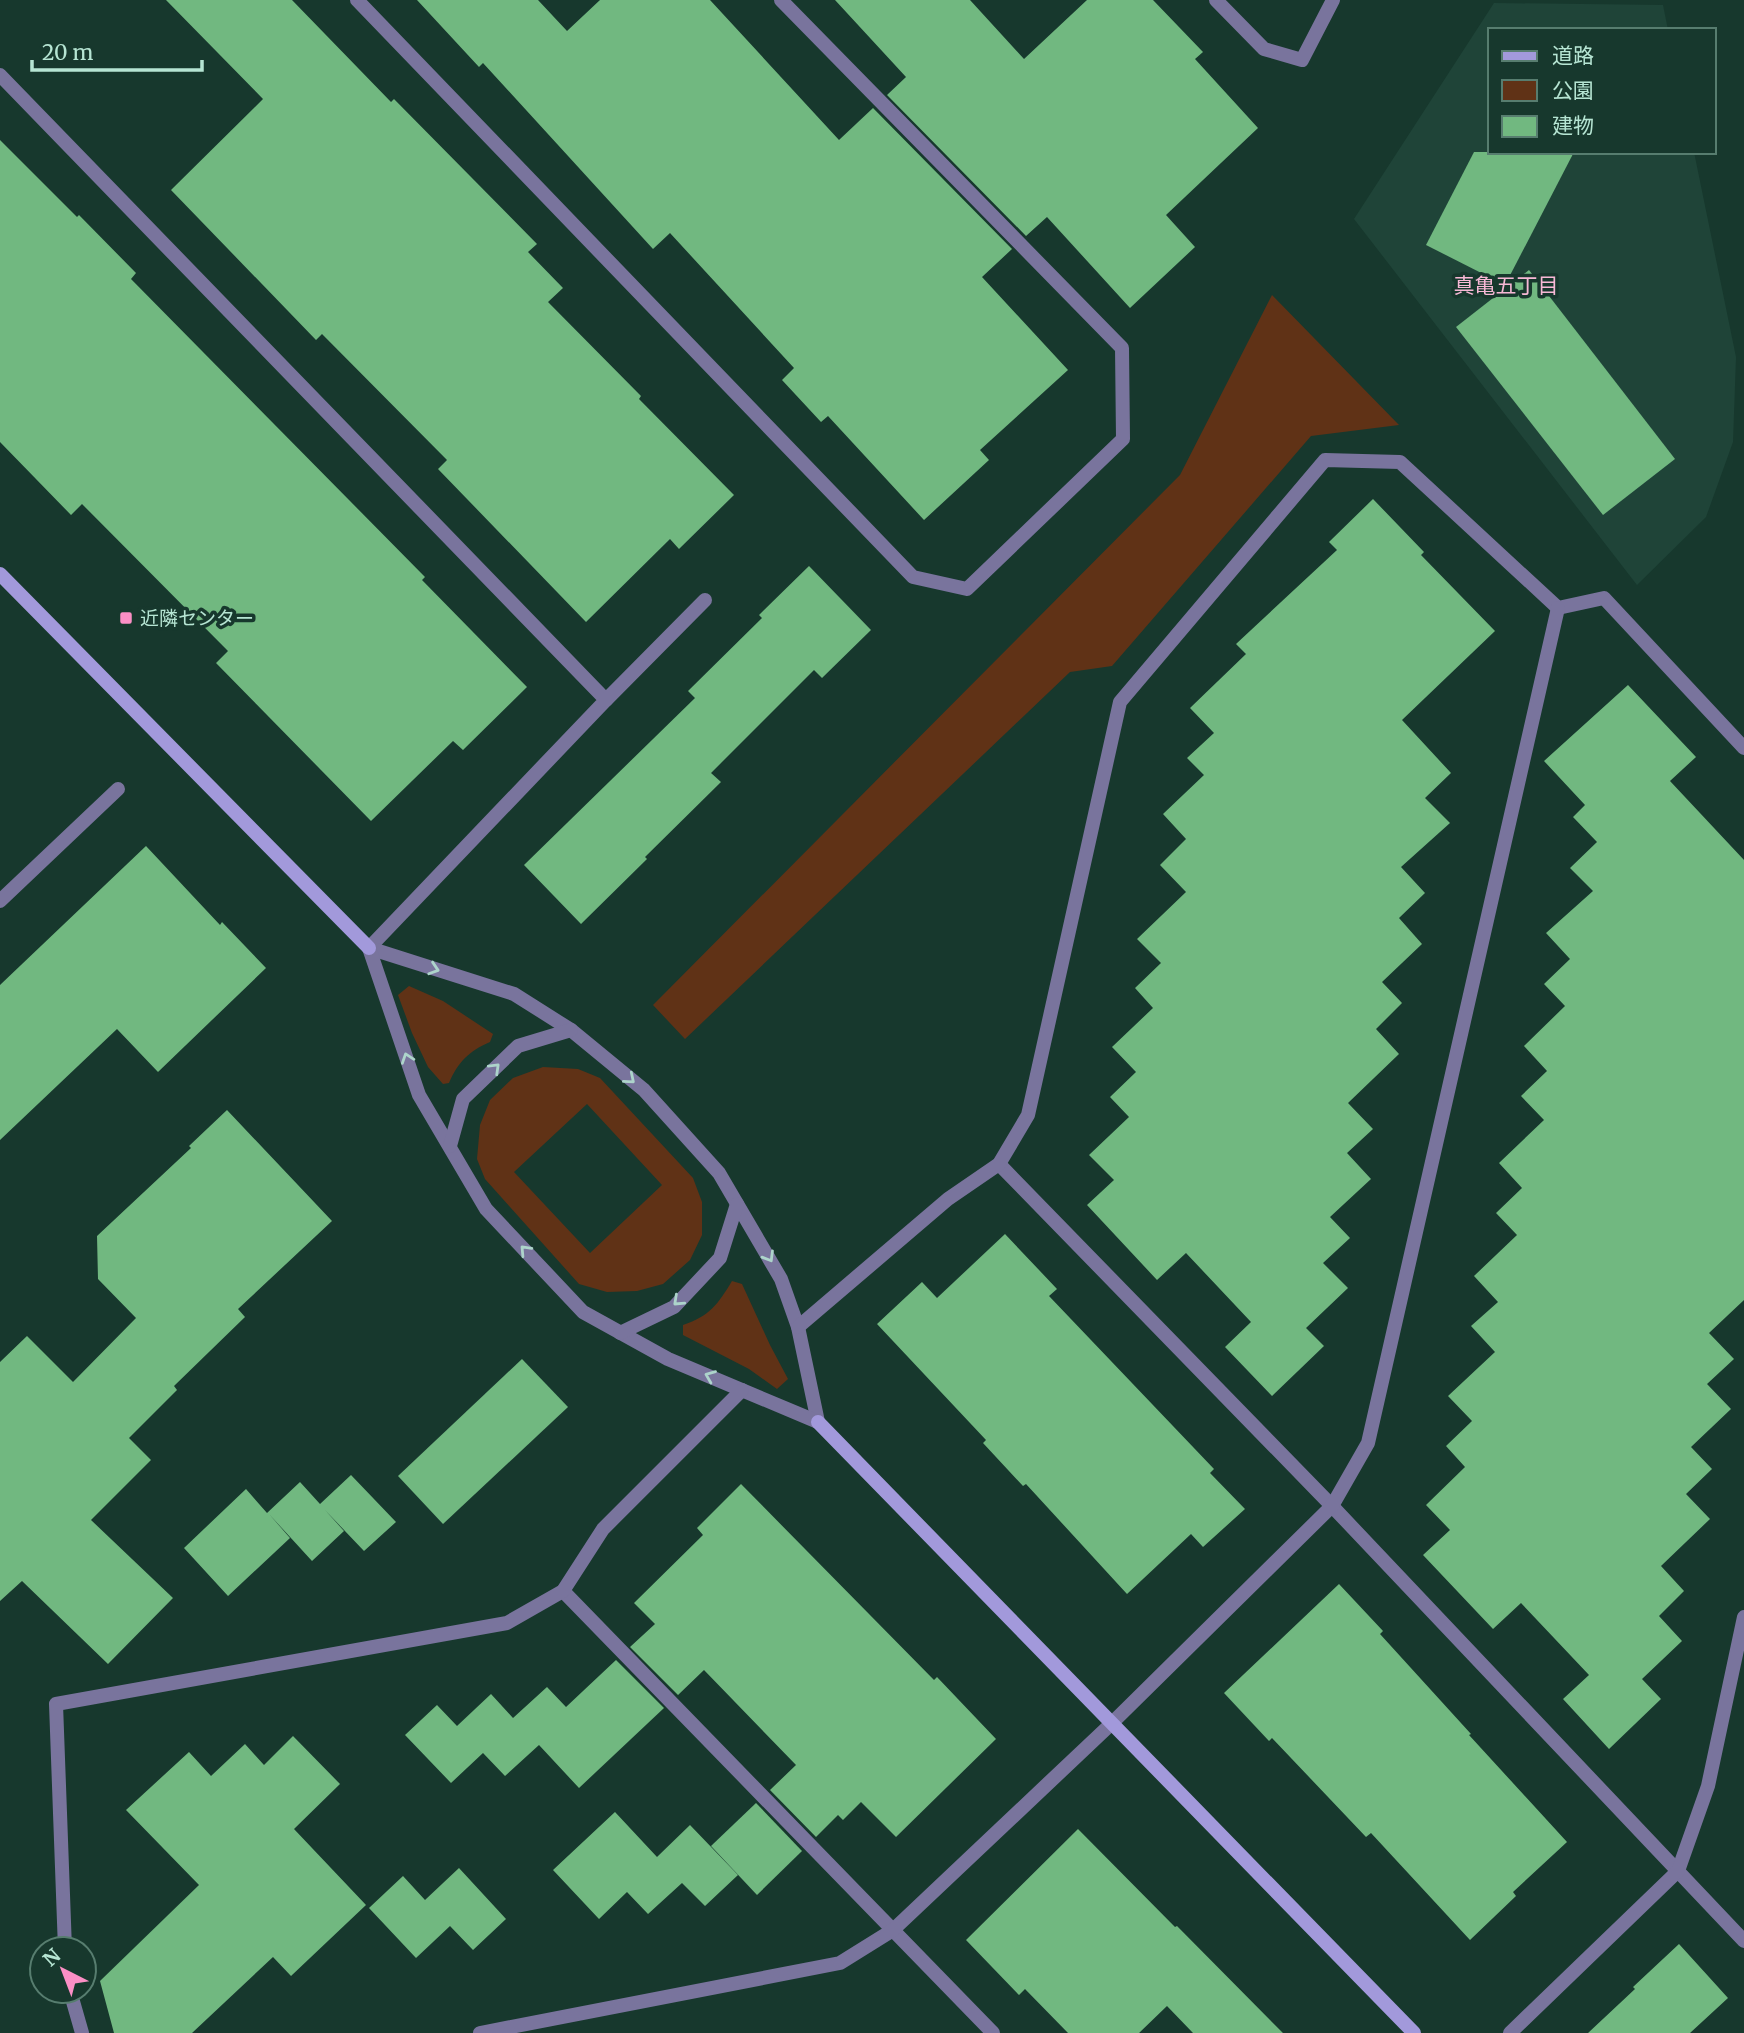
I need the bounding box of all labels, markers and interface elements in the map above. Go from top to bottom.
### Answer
scale bar [32,28,201,72]
legend [1488,28,1716,154]
text: 20 m [42,39,94,66]
text: 道路 [1552,42,1594,69]
text: 公園 [1552,77,1594,104]
text: 建物 [1552,112,1594,139]
district label: 真亀五丁目 [1454,272,1559,299]
place label: 近隣センター [140,606,254,630]
marker: 近隣センター [118,610,134,626]
one-way arrow [427,961,440,975]
one-way arrow [401,1053,415,1065]
one-way arrow [487,1064,500,1077]
one-way arrow [622,1070,635,1083]
one-way arrow [521,1245,534,1258]
one-way arrow [760,1249,773,1262]
one-way arrow [673,1293,686,1306]
one-way arrow [705,1371,717,1385]
north arrow [28,1935,98,2005]
text: N [38,1943,65,1971]

